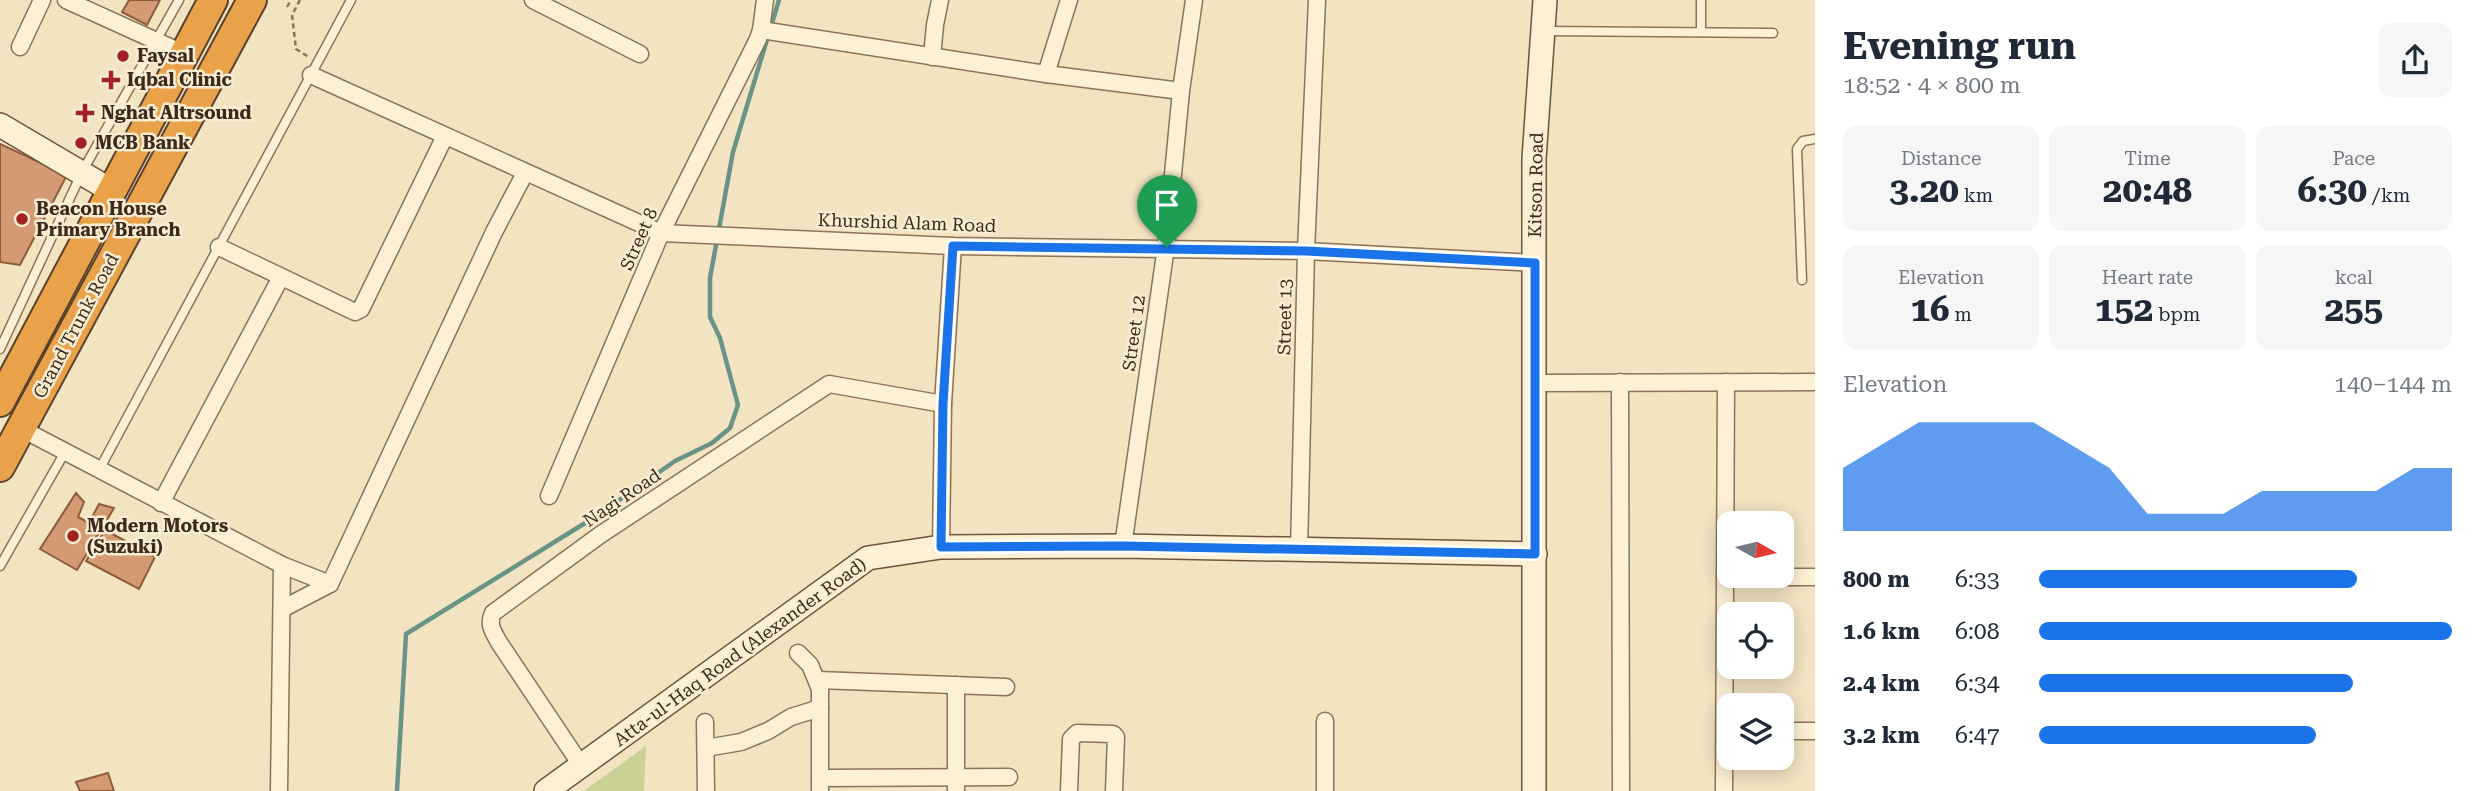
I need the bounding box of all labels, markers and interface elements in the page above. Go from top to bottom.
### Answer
button: share [2378,23,2452,97]
text: Evening run [1843,24,2076,68]
place label: Faysal [137,45,194,66]
marker: Faysal [115,48,131,64]
place label: Iqbal Clinic [127,69,232,90]
marker: Iqbal Clinic [101,70,121,90]
text: 18:52 · 4 × 800 m [1843,72,2021,99]
place label: Nghat Altrsound [101,102,251,123]
marker: Nghat Altrsound [75,103,95,123]
place label: MCB Bank [95,132,191,153]
street label: Kitson Road [1524,132,1547,238]
marker: MCB Bank [73,135,89,151]
text: Distance [1901,147,1981,170]
text: Time [2124,147,2171,170]
text: Pace [2332,147,2375,170]
text: 3.20 [1889,170,1959,211]
text: 20:48 [2103,170,2192,211]
text: 6:30 [2297,170,2367,211]
pin [1137,175,1197,247]
text: km [1959,184,1993,207]
text: /km [2367,184,2410,207]
icon: arrive [1148,186,1186,224]
place label: Beacon House Primary Branch [36,198,181,240]
street label: Street 8 [615,204,662,273]
street label: Khurshid Alam Road [817,209,997,236]
marker: Beacon House Primary Branch [14,211,30,227]
street label: Grand Trunk Road [29,249,123,402]
text: Elevation [1898,266,1984,289]
text: Heart rate [2102,266,2193,289]
text: kcal [2335,266,2373,289]
street label: Street 13 [1273,279,1296,355]
text: 16 [1910,289,1950,330]
text: 152 [2095,289,2153,330]
text: 255 [2324,289,2383,330]
street label: Street 12 [1118,294,1149,372]
text: m [1950,303,1972,326]
text: bpm [2153,303,2200,326]
text: Elevation [1843,371,1947,398]
text: 140–144 m [2334,371,2452,398]
street label: Nagi Road [579,464,665,531]
north arrow [1717,511,1794,588]
map controls [1717,511,1794,770]
place label: Modern Motors (Suzuki) [87,515,228,557]
marker: Modern Motors (Suzuki) [65,528,81,544]
street label: Atta-ul-Haq Road (Alexander Road) [609,553,870,750]
text: 800 m [1843,566,1910,593]
text: 6:33 [1955,566,2000,593]
button: locate [1717,602,1794,679]
text: 1.6 km [1843,618,1920,645]
text: 6:08 [1955,618,2000,645]
text: 2.4 km [1843,670,1920,697]
text: 6:34 [1955,670,2000,697]
button: layers [1717,693,1794,770]
text: 3.2 km [1843,722,1920,749]
text: 6:47 [1955,722,2000,749]

